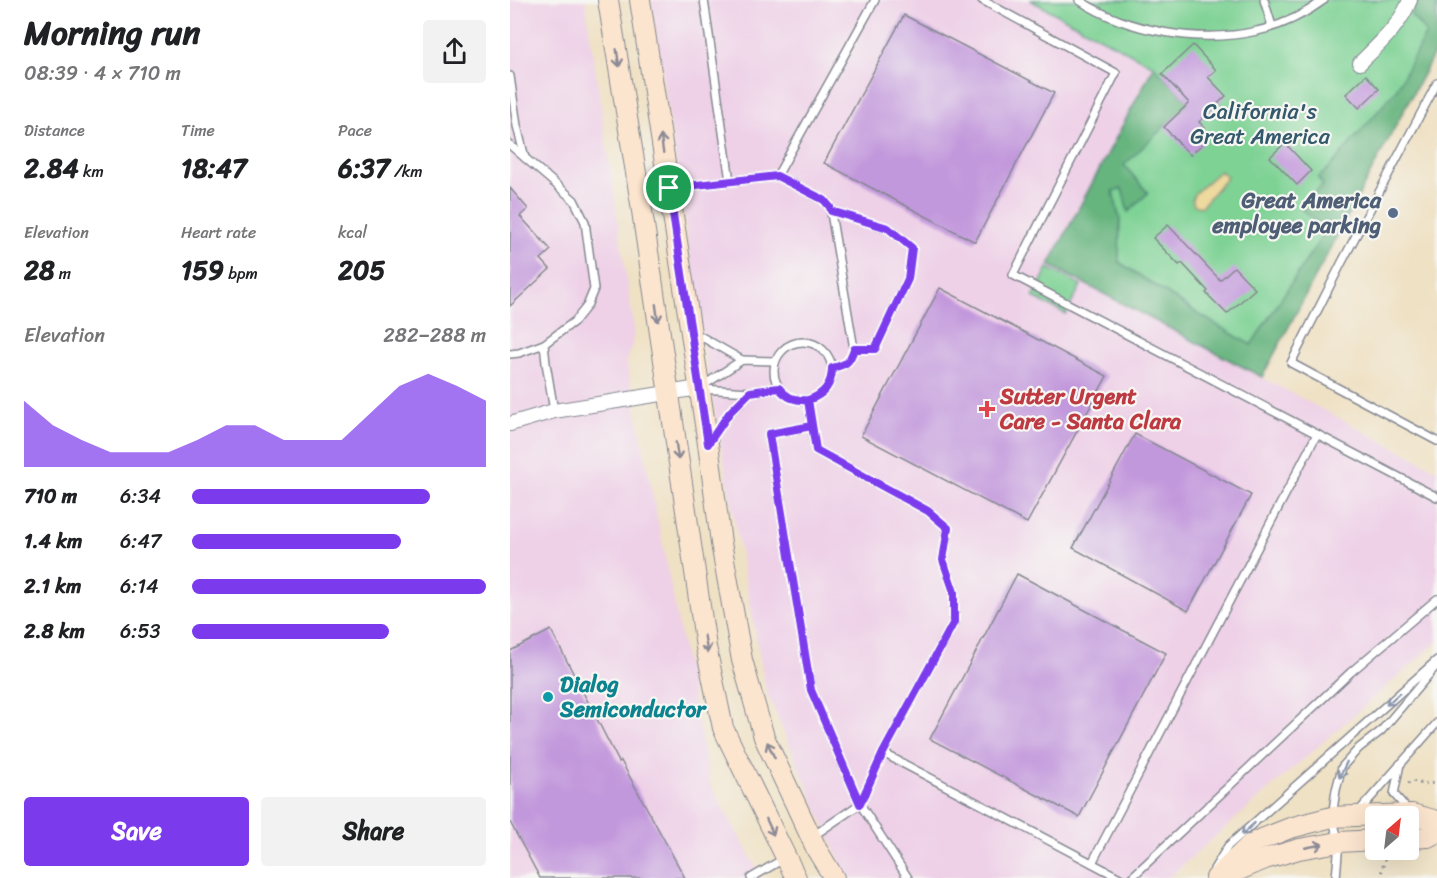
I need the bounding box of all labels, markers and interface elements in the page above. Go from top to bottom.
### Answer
text: Morning run [24,4,200,62]
button: share [423,20,486,83]
one-way arrow [612,47,623,67]
text: 08:39 · 4 × 710 m [24,56,181,91]
park label: California's Great America [1190,92,1331,156]
text: Distance [24,116,85,145]
text: Time [181,116,215,145]
text: Pace [338,116,372,145]
one-way arrow [657,134,668,154]
text: 2.84 [24,145,79,191]
text: 18:47 [181,145,247,191]
text: 6:37 [338,145,390,191]
text: km [79,157,104,186]
text: /km [390,157,423,186]
pin [643,162,694,213]
icon: arrive [652,171,685,204]
place label: Great America employee parking [1211,181,1382,245]
marker: Great America employee parking [1386,206,1400,220]
text: Elevation [24,218,89,247]
text: Heart rate [181,218,256,247]
text: kcal [338,218,367,247]
text: 28 [24,247,55,293]
text: 159 [181,247,224,293]
text: 205 [338,247,385,293]
text: m [55,259,71,288]
text: bpm [224,259,258,288]
one-way arrow [652,302,663,322]
text: Elevation [24,318,105,353]
text: 282–288 m [383,318,486,353]
place label: Sutter Urgent Care - Santa Clara [999,377,1182,441]
marker: Sutter Urgent Care - Santa Clara [978,400,996,418]
one-way arrow [672,441,683,461]
text: 710 m [24,479,77,514]
text: 6:34 [120,479,161,514]
text: 1.4 km [24,524,82,559]
text: 6:47 [120,524,161,559]
text: 2.1 km [24,569,81,604]
text: 6:14 [120,569,158,604]
text: 2.8 km [24,614,85,649]
text: 6:53 [120,614,161,649]
one-way arrow [701,634,712,654]
place label: Dialog Semiconductor [559,665,707,729]
marker: Dialog Semiconductor [541,690,555,704]
one-way arrow [1386,692,1401,706]
one-way arrow [764,742,776,760]
one-way arrow [1336,761,1348,779]
button: Save [24,797,249,866]
button: Share [261,797,486,866]
north arrow [1365,806,1419,860]
map controls [1365,806,1419,860]
one-way arrow [765,817,777,835]
one-way arrow [1241,822,1256,836]
one-way arrow [1304,840,1324,851]

